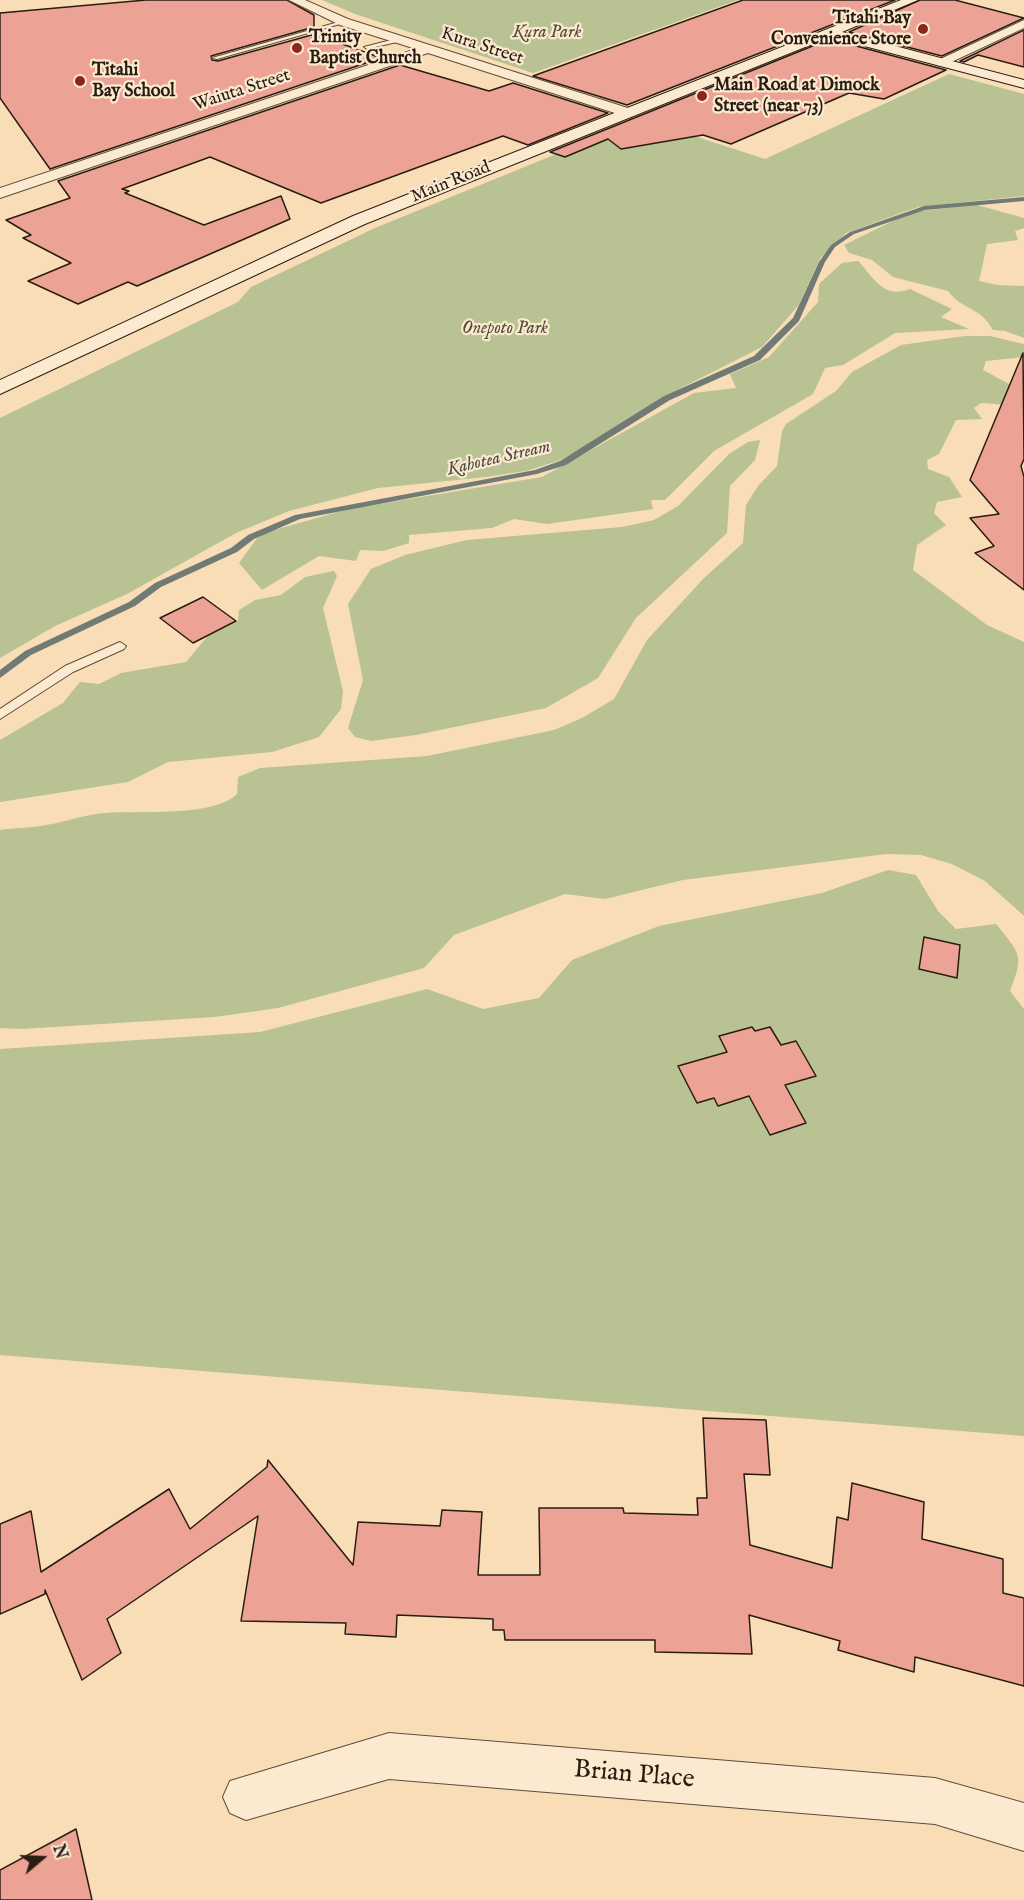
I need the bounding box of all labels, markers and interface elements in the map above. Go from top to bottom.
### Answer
place label: Titahi Bay Convenience Store [771,8,911,50]
park label: Kura Park [513,22,581,44]
marker: Titahi Bay Convenience Store [916,22,930,36]
street label: Kura Street [438,24,526,70]
place label: Trinity Baptist Church [309,27,421,70]
marker: Trinity Baptist Church [290,41,304,55]
place label: Titahi Bay School [92,60,175,103]
street label: Waiuta Street [191,65,293,117]
marker: Titahi Bay School [73,74,87,88]
place label: Main Road at Dimock Street (near 73) [714,75,880,118]
marker: Main Road at Dimock Street (near 73) [695,89,709,103]
street label: Main Road [408,157,494,209]
park label: Onepoto Park [462,318,548,340]
water label: Kahotea Stream [445,437,553,481]
street label: Brian Place [572,1755,696,1797]
north arrow [12,1828,72,1888]
text: N [47,1842,71,1862]

